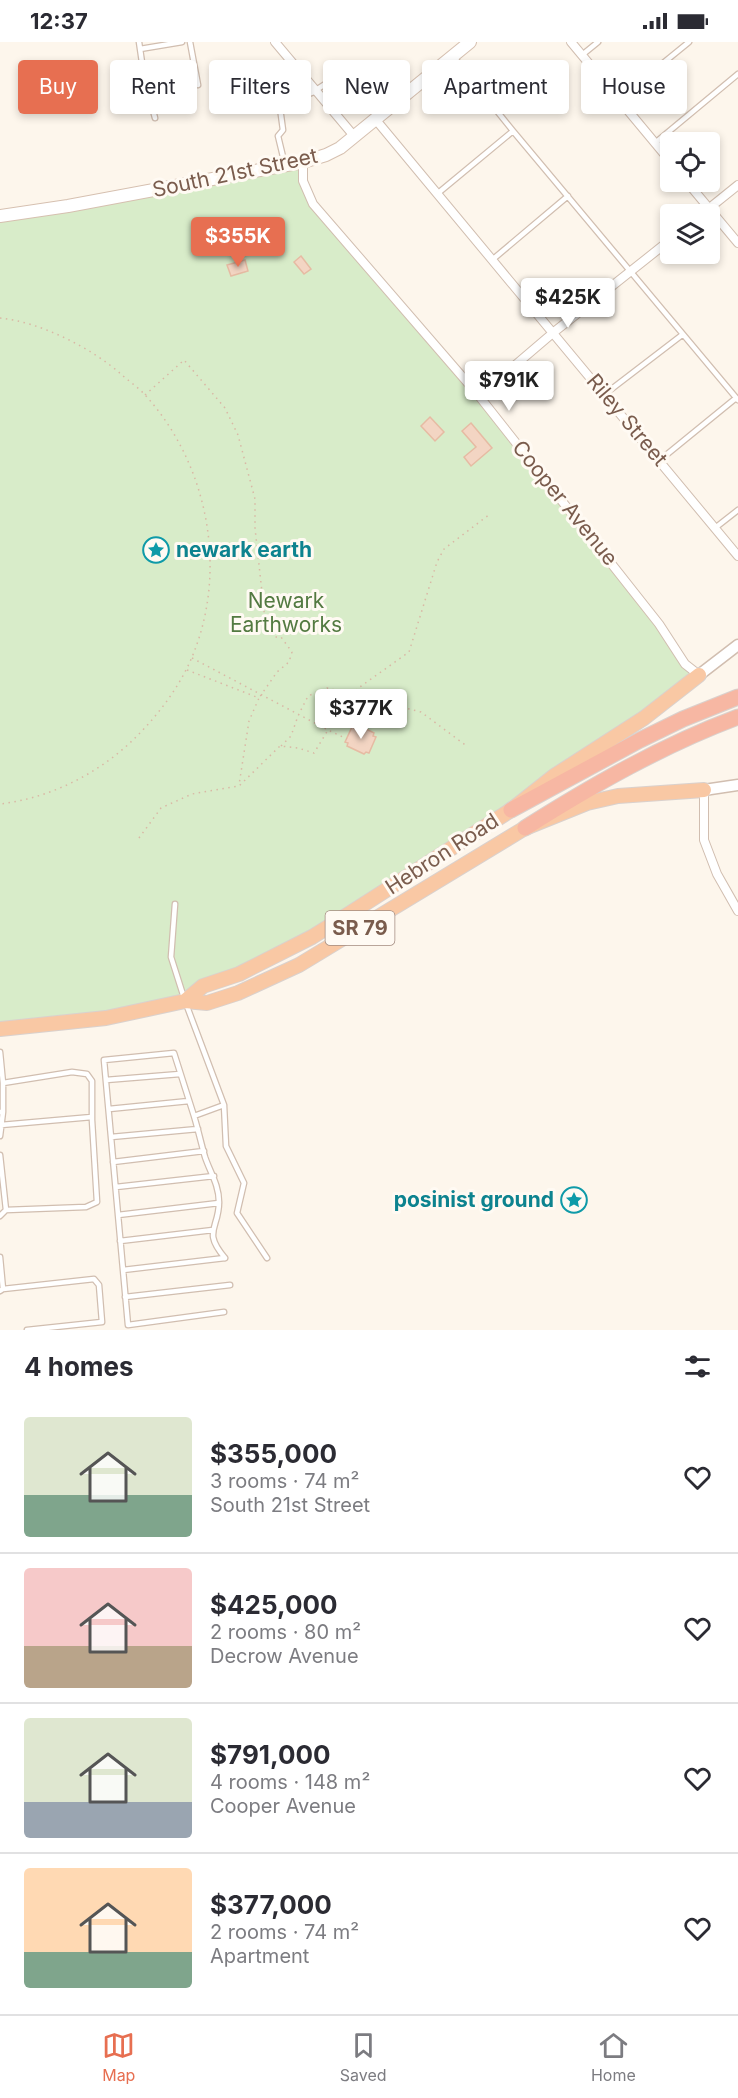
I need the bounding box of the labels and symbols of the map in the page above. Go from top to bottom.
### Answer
street label: South 21st Street [150,143,320,202]
pin: $355K [196,217,280,268]
pin: $425K [526,278,610,329]
pin: $791K [467,361,551,412]
street label: Riley Street [582,369,673,471]
street label: Cooper Avenue [507,435,623,570]
place icon: newark earth [141,535,171,565]
place label: newark earth [176,537,312,562]
park label: Newark Earthworks [230,588,342,637]
pin: $377K [319,689,403,740]
street label: Hebron Road [380,808,503,899]
road number: SR 79 [326,911,394,945]
place icon: posinist ground [559,1185,589,1215]
place label: posinist ground [394,1187,554,1212]

